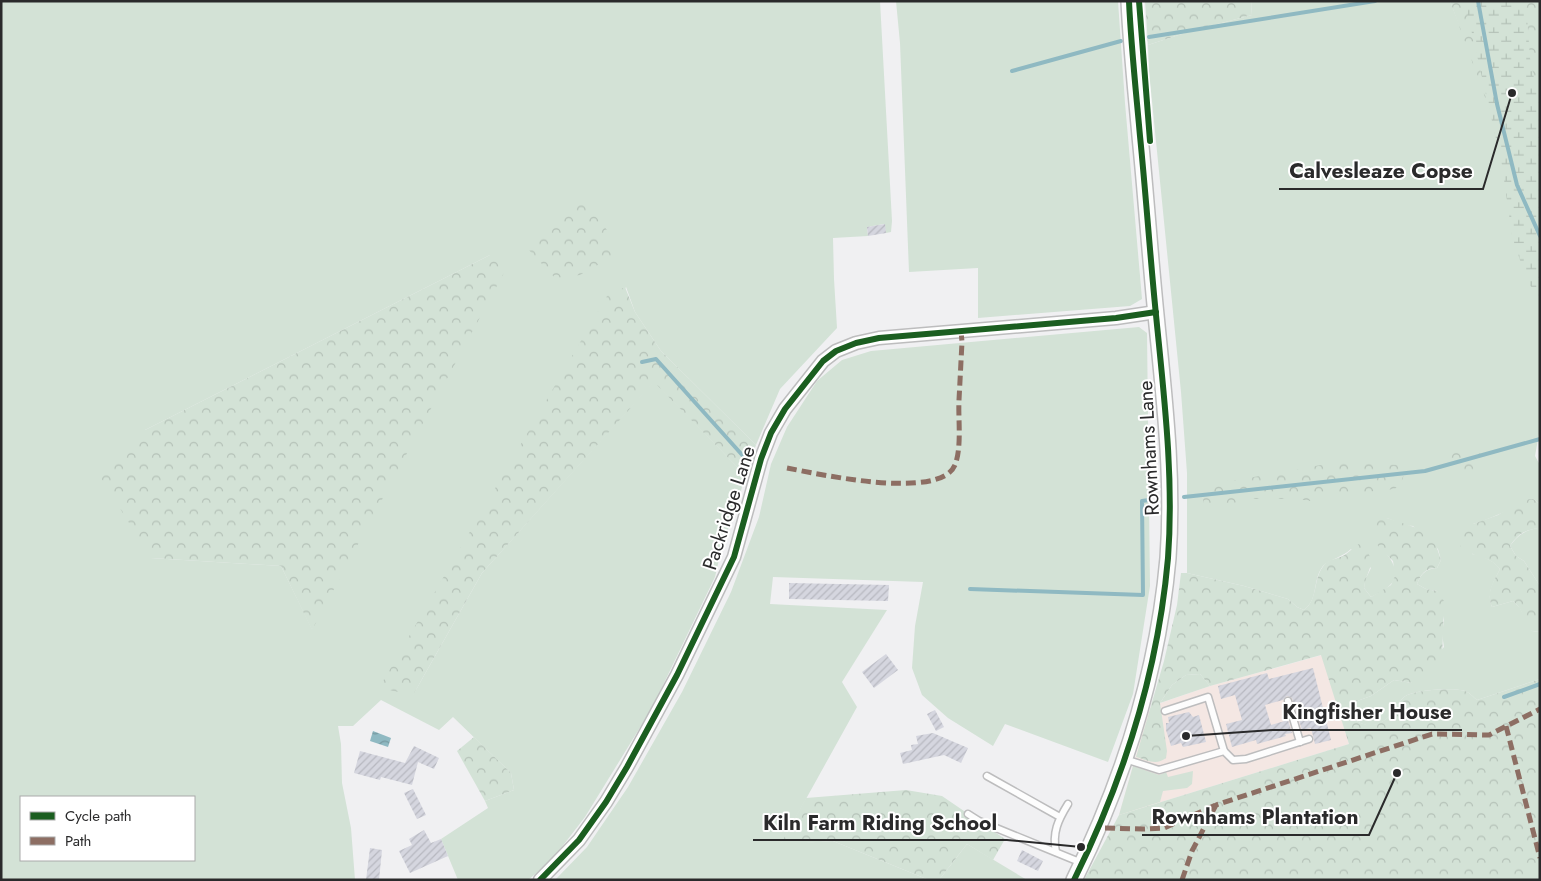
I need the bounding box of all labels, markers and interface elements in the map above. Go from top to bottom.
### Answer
callout: Calvesleaze Copse [1279,153,1483,189]
text: Calvesleaze Copse [1289,156,1473,186]
street label: Rownhams Lane [1131,380,1167,516]
street label: Packridge Lane [695,442,763,574]
callout: Kingfisher House [1272,694,1462,730]
text: Kingfisher House [1282,697,1452,727]
legend [20,796,195,861]
callout: Rownhams Plantation [1142,799,1369,835]
text: Rownhams Plantation [1151,802,1359,832]
callout: Kiln Farm Riding School [753,804,1007,840]
text: Cycle path [65,805,132,827]
text: Kiln Farm Riding School [763,808,997,838]
text: Path [65,830,91,852]

